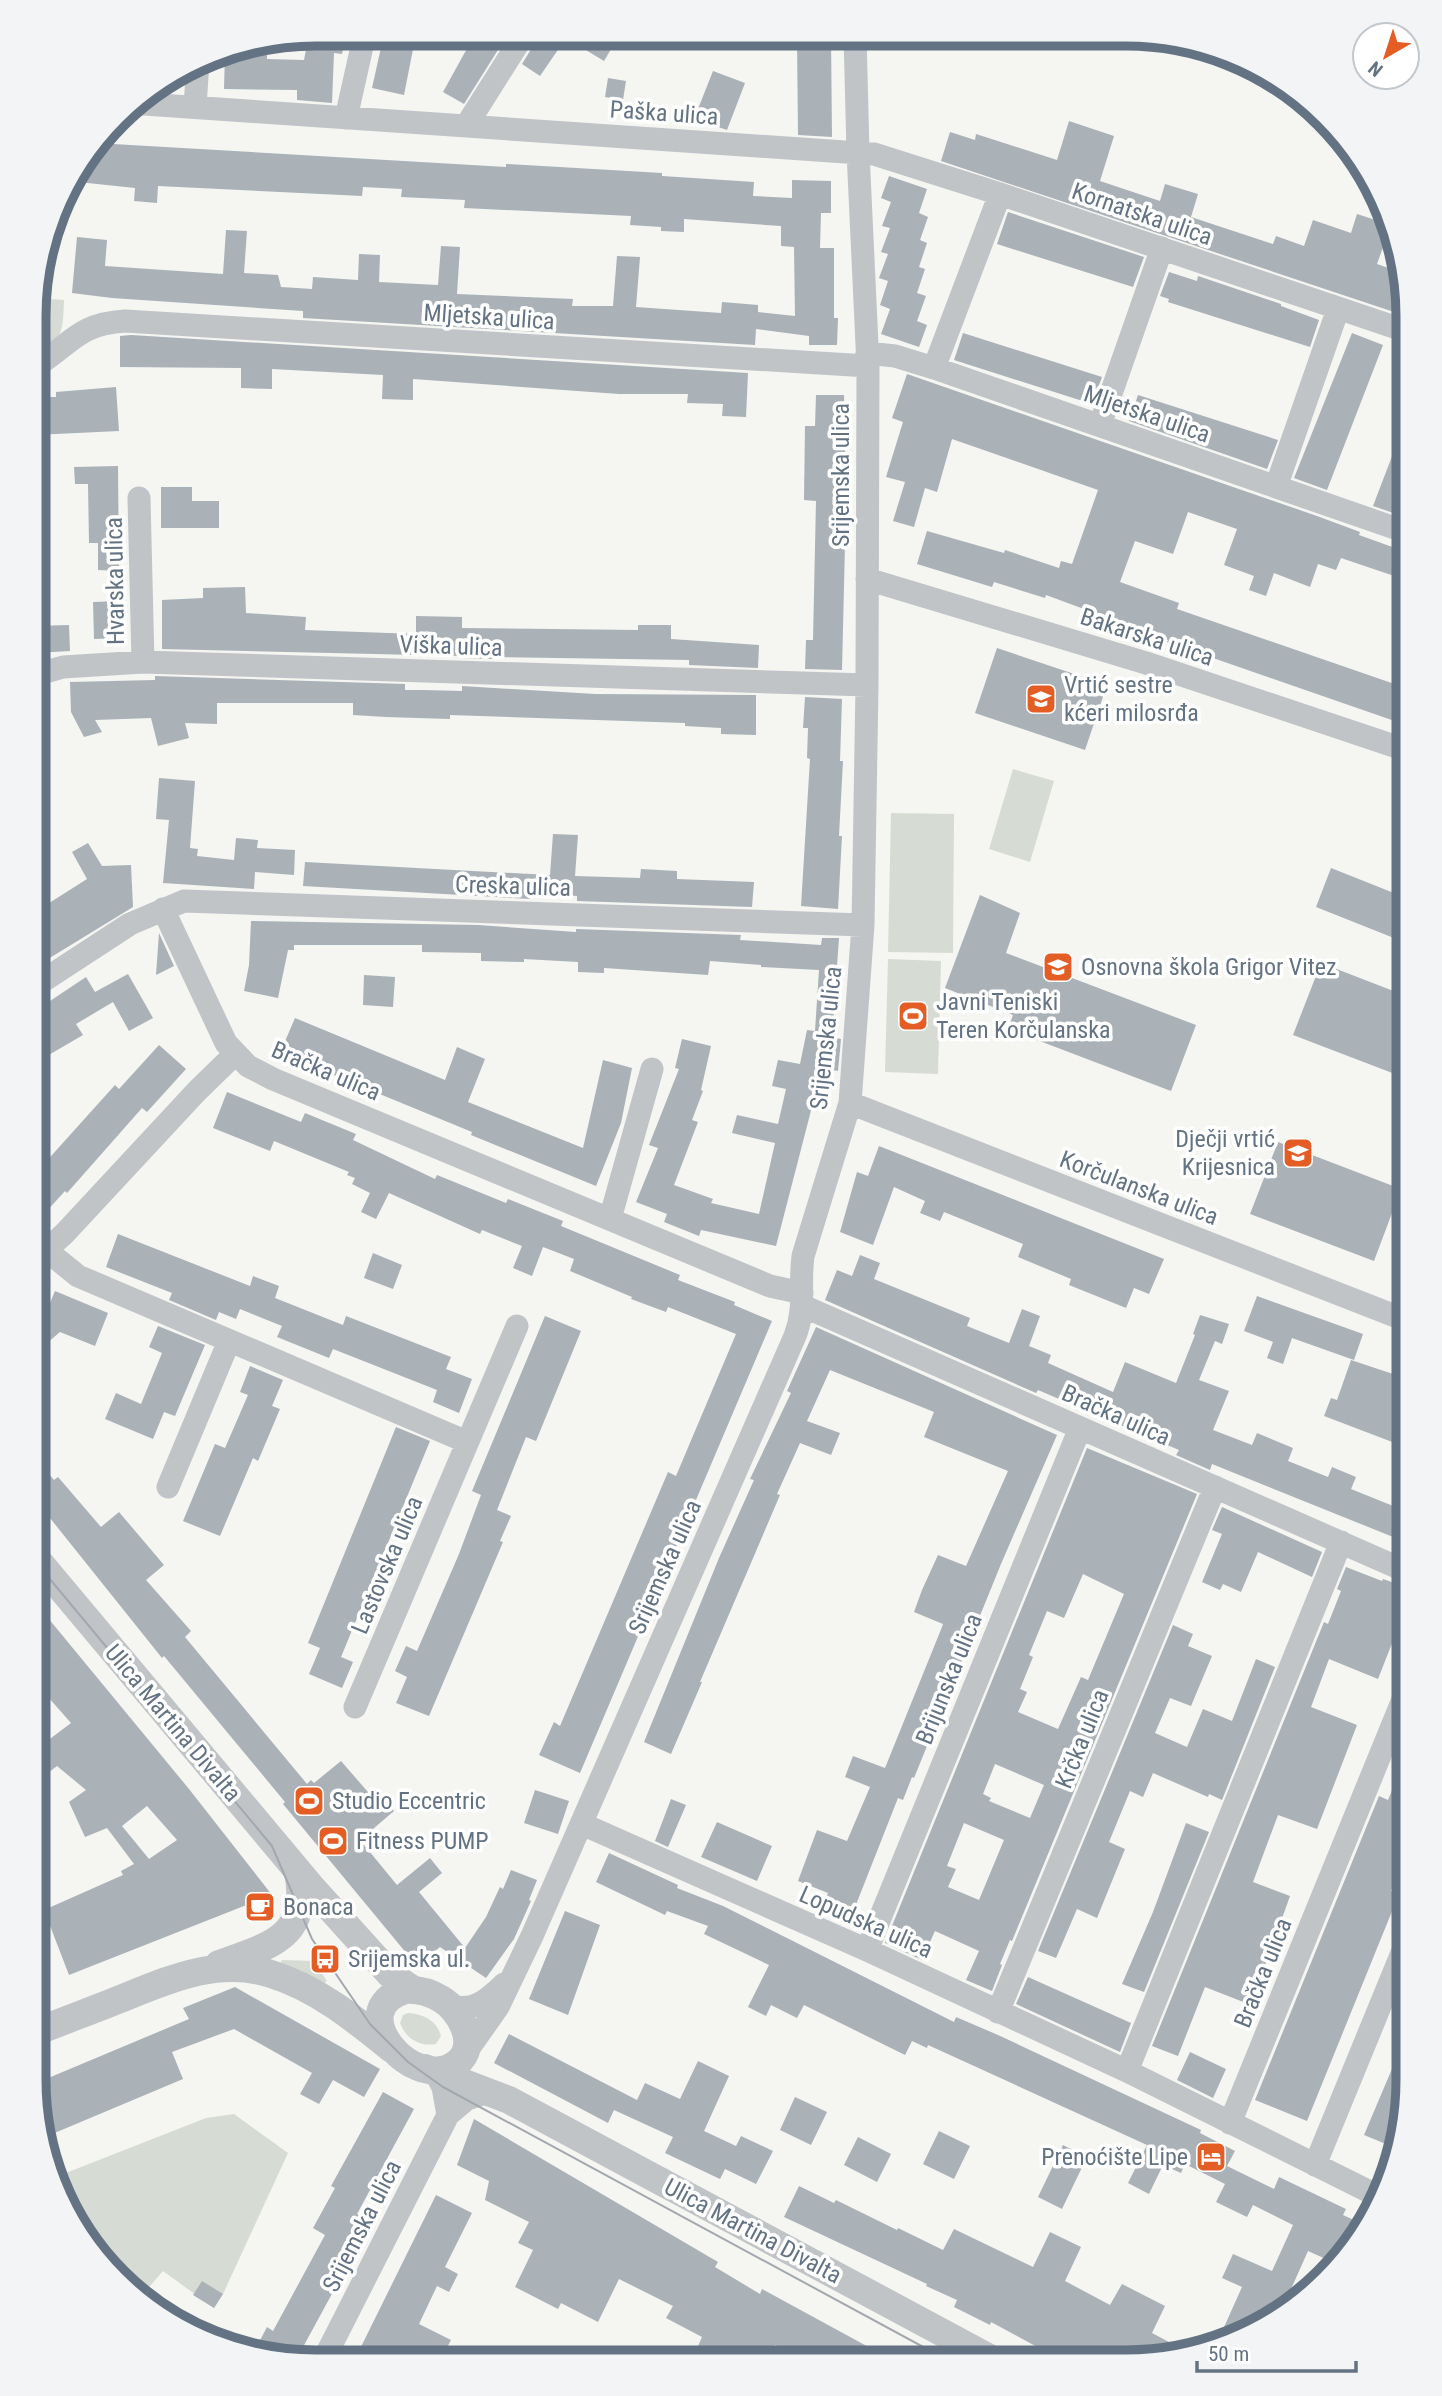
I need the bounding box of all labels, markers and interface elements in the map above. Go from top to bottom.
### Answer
north arrow [1351,21,1421,91]
text: N [1364,56,1387,81]
street label: Paška ulica [609,95,719,131]
street label: Kornatska ulica [1068,177,1216,251]
street label: Mljetska ulica [423,298,555,336]
street label: Mljetska ulica [1080,379,1214,449]
street label: Srijemska ulica [827,403,855,547]
street label: Hvarska ulica [100,517,130,645]
street label: Bakarska ulica [1077,602,1217,672]
street label: Viška ulica [399,630,503,662]
place label: Vrtić sestre kćeri milosrđa [1064,671,1199,727]
school or university icon: Vrtić sestre kćeri milosrđa [1024,682,1058,716]
street label: Creska ulica [455,870,571,902]
school or university icon: Osnovna škola Grigor Vitez [1041,950,1075,984]
place label: Osnovna škola Grigor Vitez [1081,953,1337,981]
street label: Srijemska ulica [805,965,847,1111]
place label: Javni Teniski Teren Korčulanska [936,988,1111,1044]
sports icon: Javni Teniski Teren Korčulanska [896,999,930,1033]
street label: Bračka ulica [267,1036,385,1106]
place label: Dječji vrtić Krijesnica [1175,1125,1275,1181]
school or university icon: Dječji vrtić Krijesnica [1281,1136,1315,1170]
street label: Korčulanska ulica [1056,1145,1222,1231]
street label: Bračka ulica [1058,1379,1174,1451]
street label: Lastovska ulica [345,1492,429,1638]
street label: Srijemska ulica [623,1496,707,1638]
street label: Brijunska ulica [910,1610,988,1748]
street label: Ulica Martina Divalta [99,1639,247,1807]
street label: Krčka ulica [1049,1685,1115,1793]
sports icon: Studio Eccentric [292,1784,326,1818]
place label: Studio Eccentric [332,1787,486,1815]
sports icon: Fitness PUMP [316,1824,350,1858]
place label: Fitness PUMP [356,1827,489,1855]
street label: Lopudska ulica [795,1880,937,1964]
cafe icon: Bonaca [243,1890,277,1924]
place label: Bonaca [283,1893,354,1921]
street label: Bračka ulica [1228,1914,1298,2032]
bus stop icon: Srijemska ul. [308,1942,342,1976]
place label: Srijemska ul. [348,1945,470,1973]
hotel icon: Prenoćište Lipe [1194,2140,1228,2174]
place label: Prenoćište Lipe [1041,2143,1188,2171]
street label: Srijemska ulica [317,2156,407,2296]
street label: Ulica Martina Divalta [660,2173,846,2289]
scale bar [1197,2330,1356,2374]
text: 50 m [1208,2342,1249,2366]

